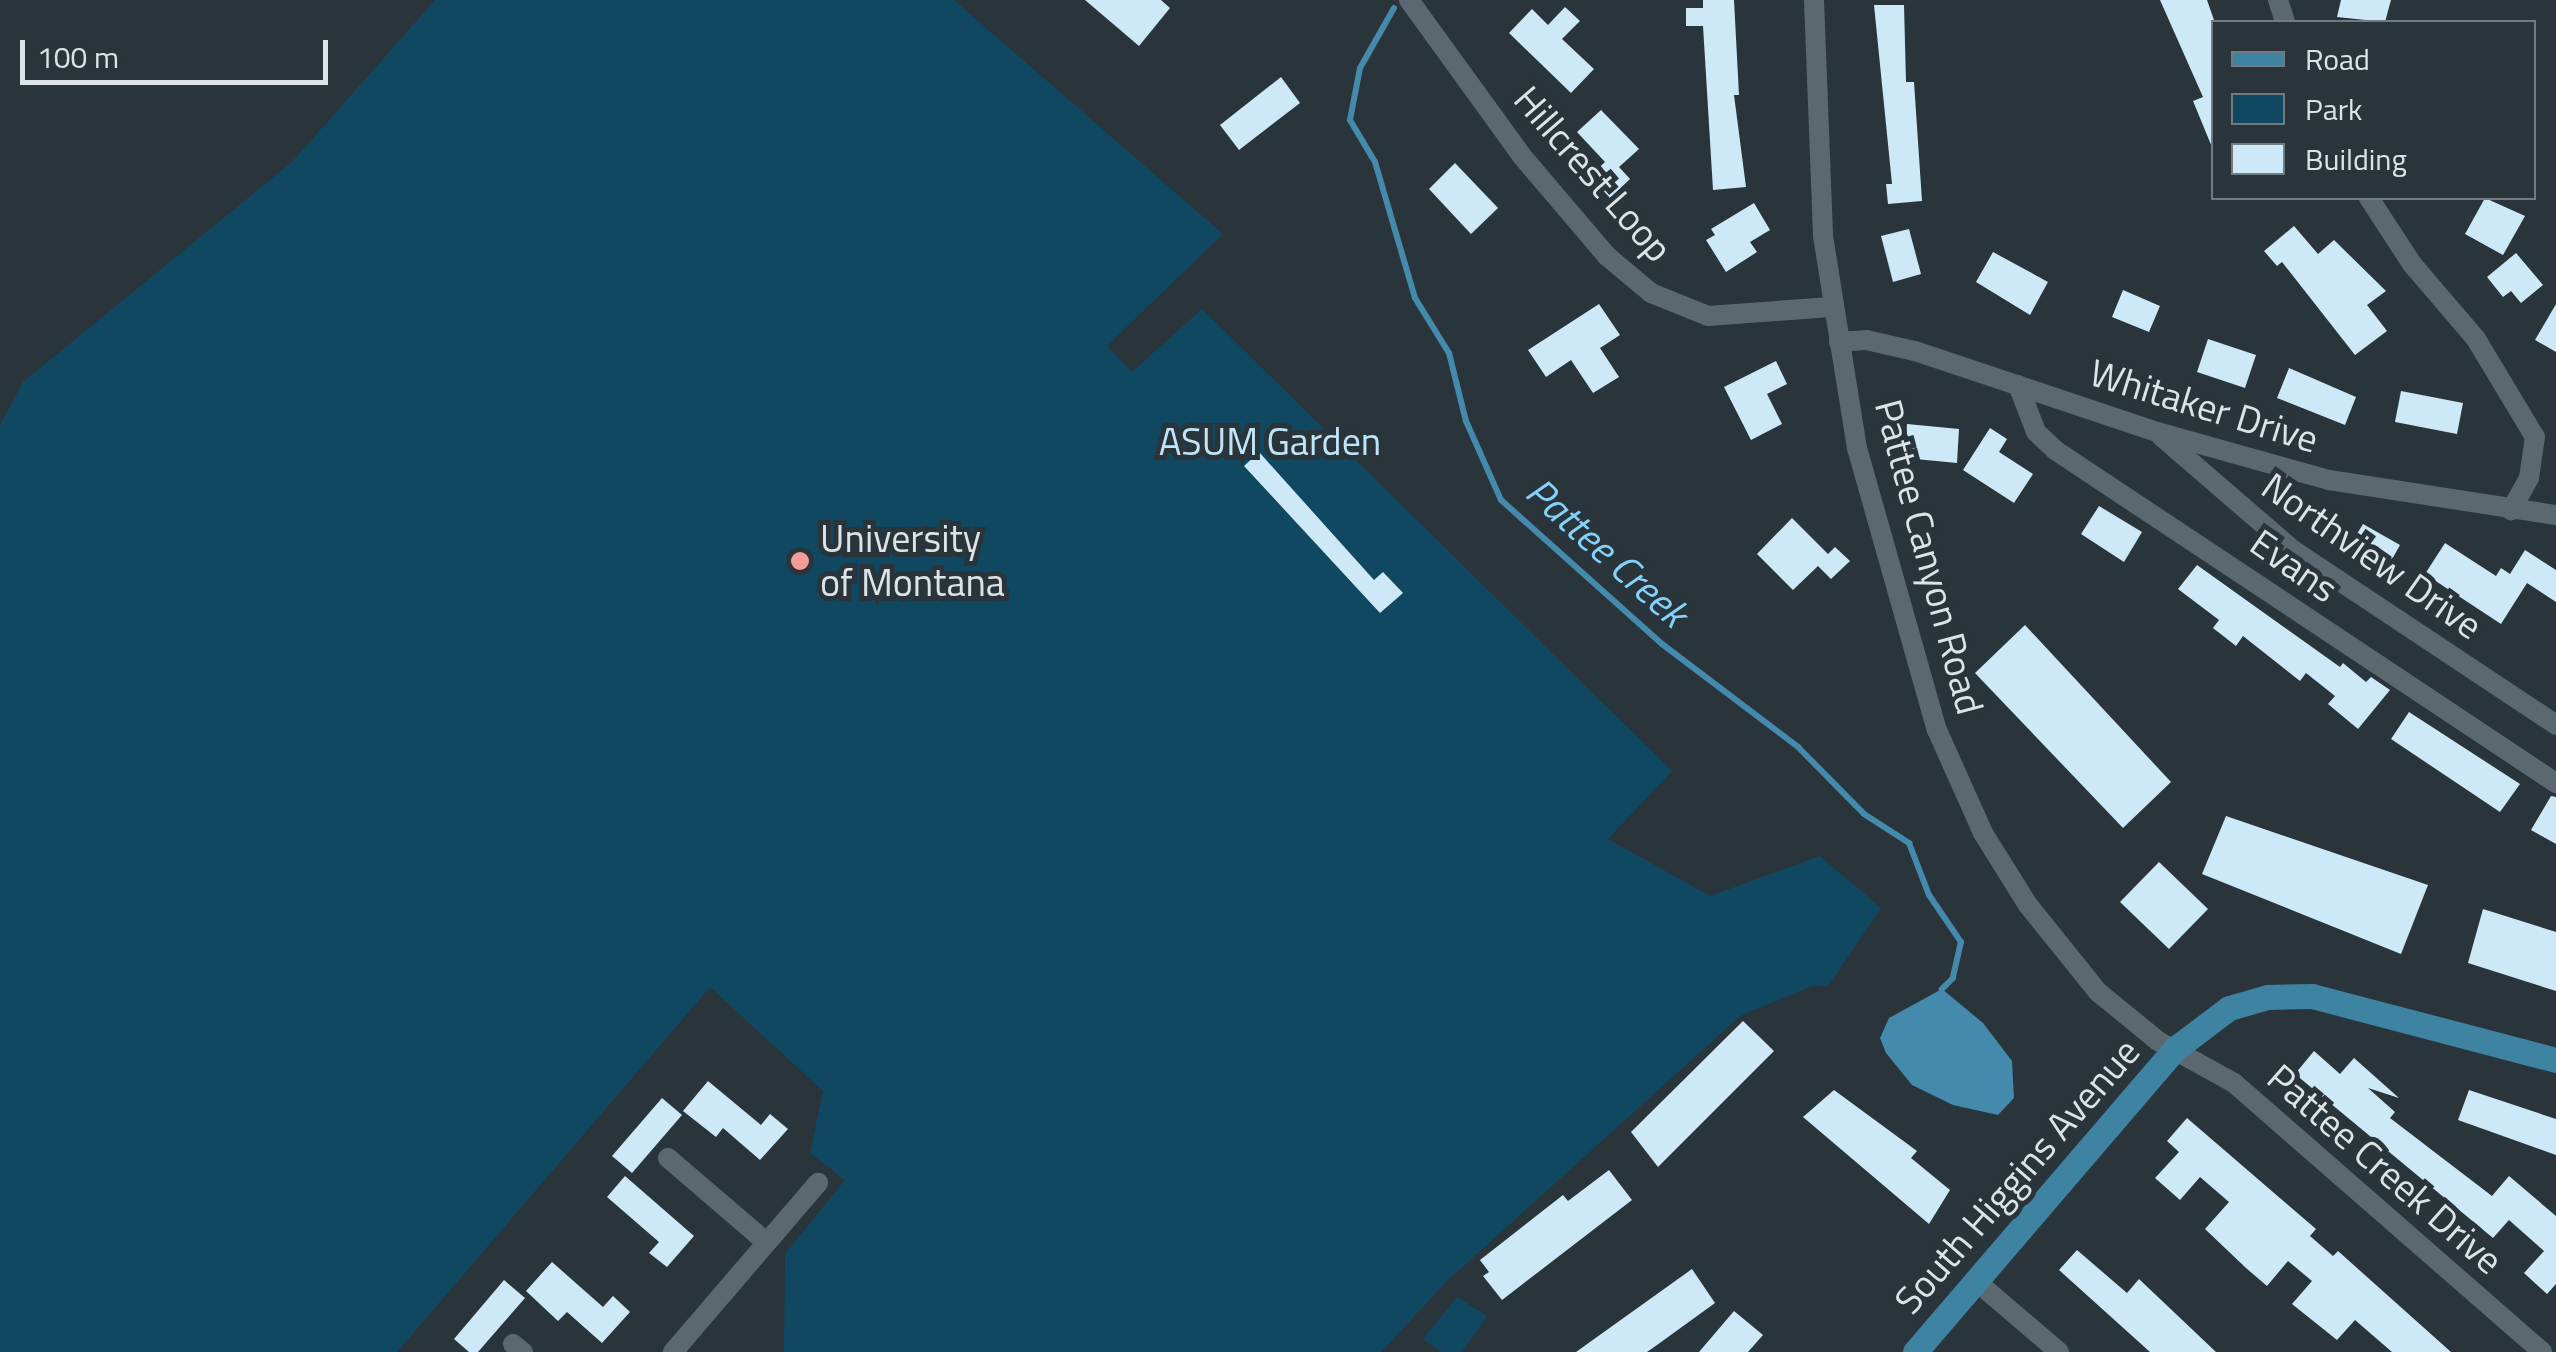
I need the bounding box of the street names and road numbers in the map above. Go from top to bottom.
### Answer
street label: Hillcrest Loop [1504,77,1682,271]
street label: Whitaker Drive [2084,350,2324,462]
street label: Pattee Canyon Road [1865,395,1993,719]
street label: Northview Drive [2253,463,2491,649]
street label: Evans [2242,520,2346,612]
street label: South Higgins Avenue [1885,1029,2149,1323]
street label: Pattee Creek Drive [2258,1055,2512,1283]

